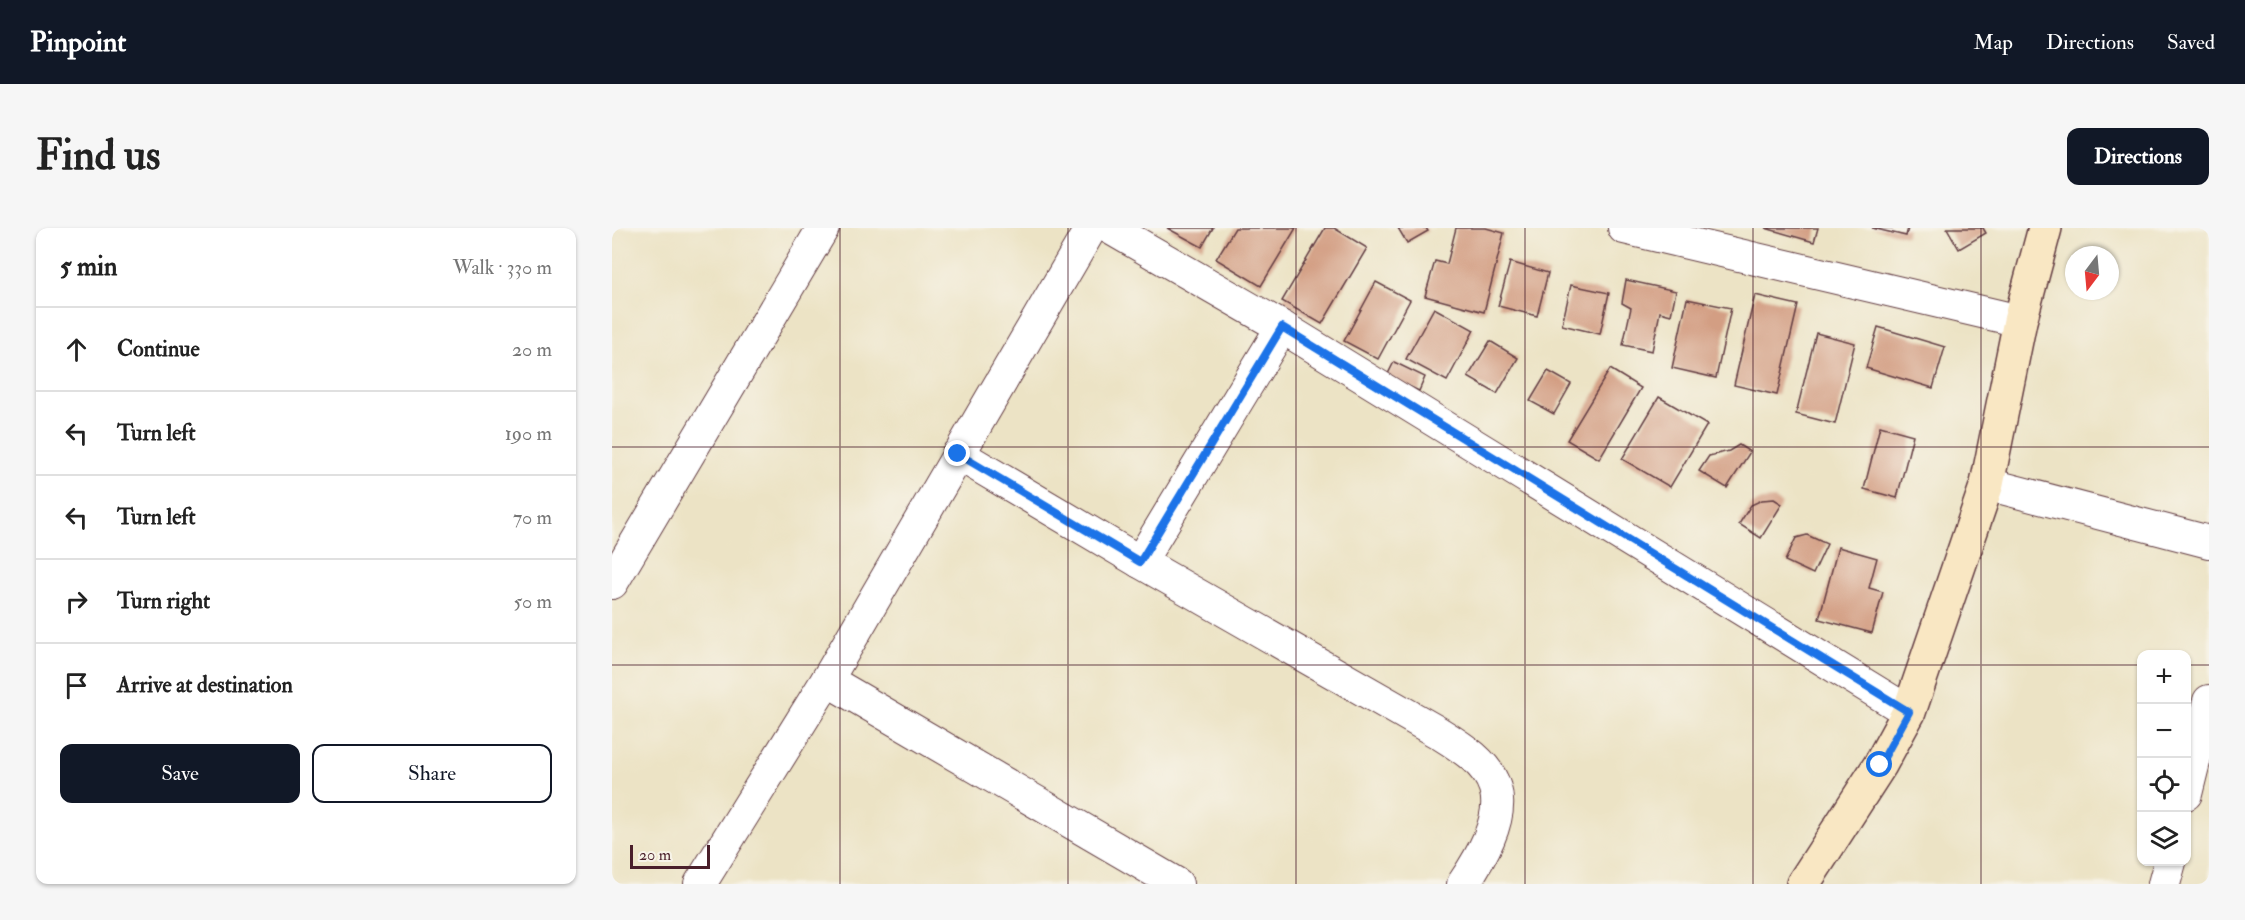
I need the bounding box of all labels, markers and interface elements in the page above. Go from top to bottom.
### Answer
text: Pinpoint [30,25,126,60]
text: Map [1973,29,2013,56]
text: Directions [2046,29,2134,56]
text: Saved [2167,29,2215,56]
button: Directions [2067,128,2209,185]
text: Find us [36,130,160,182]
north arrow [2065,246,2119,300]
text: 5 min [60,251,117,283]
text: Walk · 330 m [453,255,552,280]
icon: ahead [60,333,93,366]
text: Continue [117,335,200,363]
text: 20 m [512,337,552,362]
icon: left [60,417,93,450]
text: Turn left [117,419,196,447]
text: 190 m [505,421,552,446]
route end [944,440,970,466]
icon: left [60,501,93,534]
text: Turn left [117,503,196,531]
text: 70 m [513,505,552,530]
icon: right [60,585,93,618]
text: Turn right [117,587,210,615]
text: 50 m [513,589,552,614]
map controls [2137,650,2191,866]
button: + [2137,650,2191,704]
icon: arrive [60,669,93,702]
text: Arrive at destination [117,671,293,699]
button: − [2137,704,2191,758]
button: Save [60,744,300,803]
button: Share [312,744,552,803]
route start [1866,751,1892,777]
button: locate [2137,758,2191,812]
button: layers [2137,812,2191,866]
scale bar [630,842,710,870]
text: 20 m [639,845,671,865]

